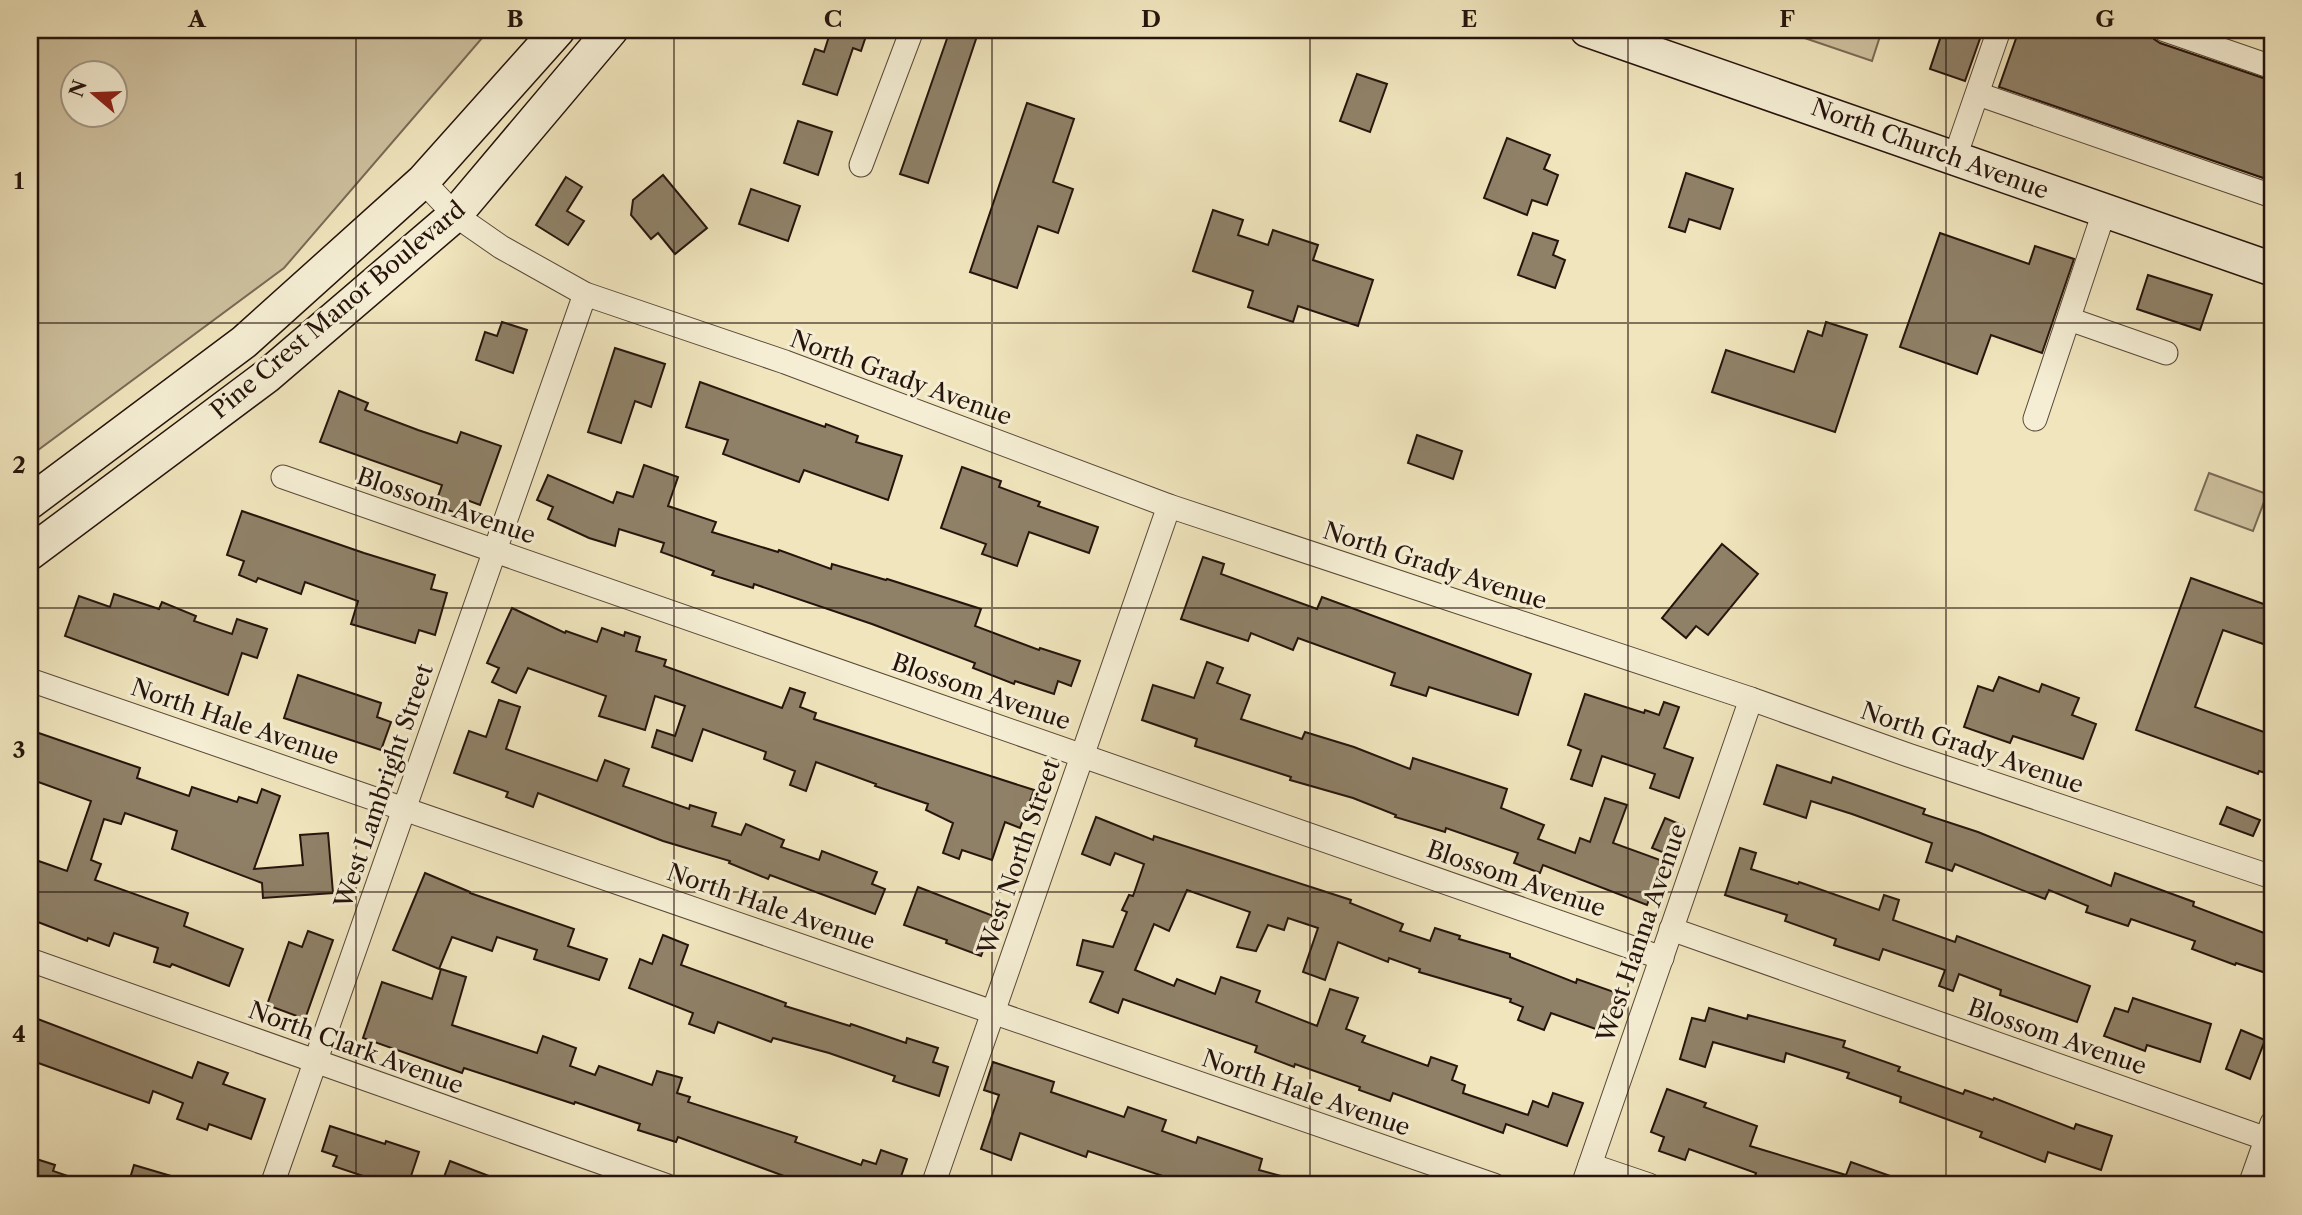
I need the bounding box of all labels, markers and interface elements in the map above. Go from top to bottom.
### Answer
text: A [187,5,207,33]
text: B [506,5,524,33]
text: C [824,5,842,33]
text: D [1141,5,1161,33]
text: E [1461,5,1477,33]
text: F [1779,5,1795,33]
text: G [2095,5,2115,33]
north arrow [60,60,130,130]
text: N [65,77,92,100]
street label: North Church Avenue [1808,92,2053,205]
text: 1 [14,167,25,195]
street label: Pine Crest Manor Boulevard [205,194,471,425]
street label: North Grady Avenue [786,324,1016,431]
text: 2 [12,451,26,479]
street label: Blossom Avenue [353,461,539,550]
street label: North Grady Avenue [1320,516,1551,615]
street label: Blossom Avenue [888,647,1074,736]
street label: West Lambright Street [328,660,439,913]
street label: North Hale Avenue [127,672,343,771]
street label: North Grady Avenue [1857,696,2087,799]
text: 3 [13,736,26,764]
street label: West North Street [971,755,1066,959]
street label: West Hanna Avenue [1590,820,1693,1047]
street label: Blossom Avenue [1423,834,1609,923]
street label: North Hale Avenue [663,857,879,956]
street label: Blossom Avenue [1964,992,2150,1081]
street label: North Clark Avenue [245,995,468,1100]
text: 4 [12,1020,26,1048]
street label: North Hale Avenue [1198,1043,1414,1142]

